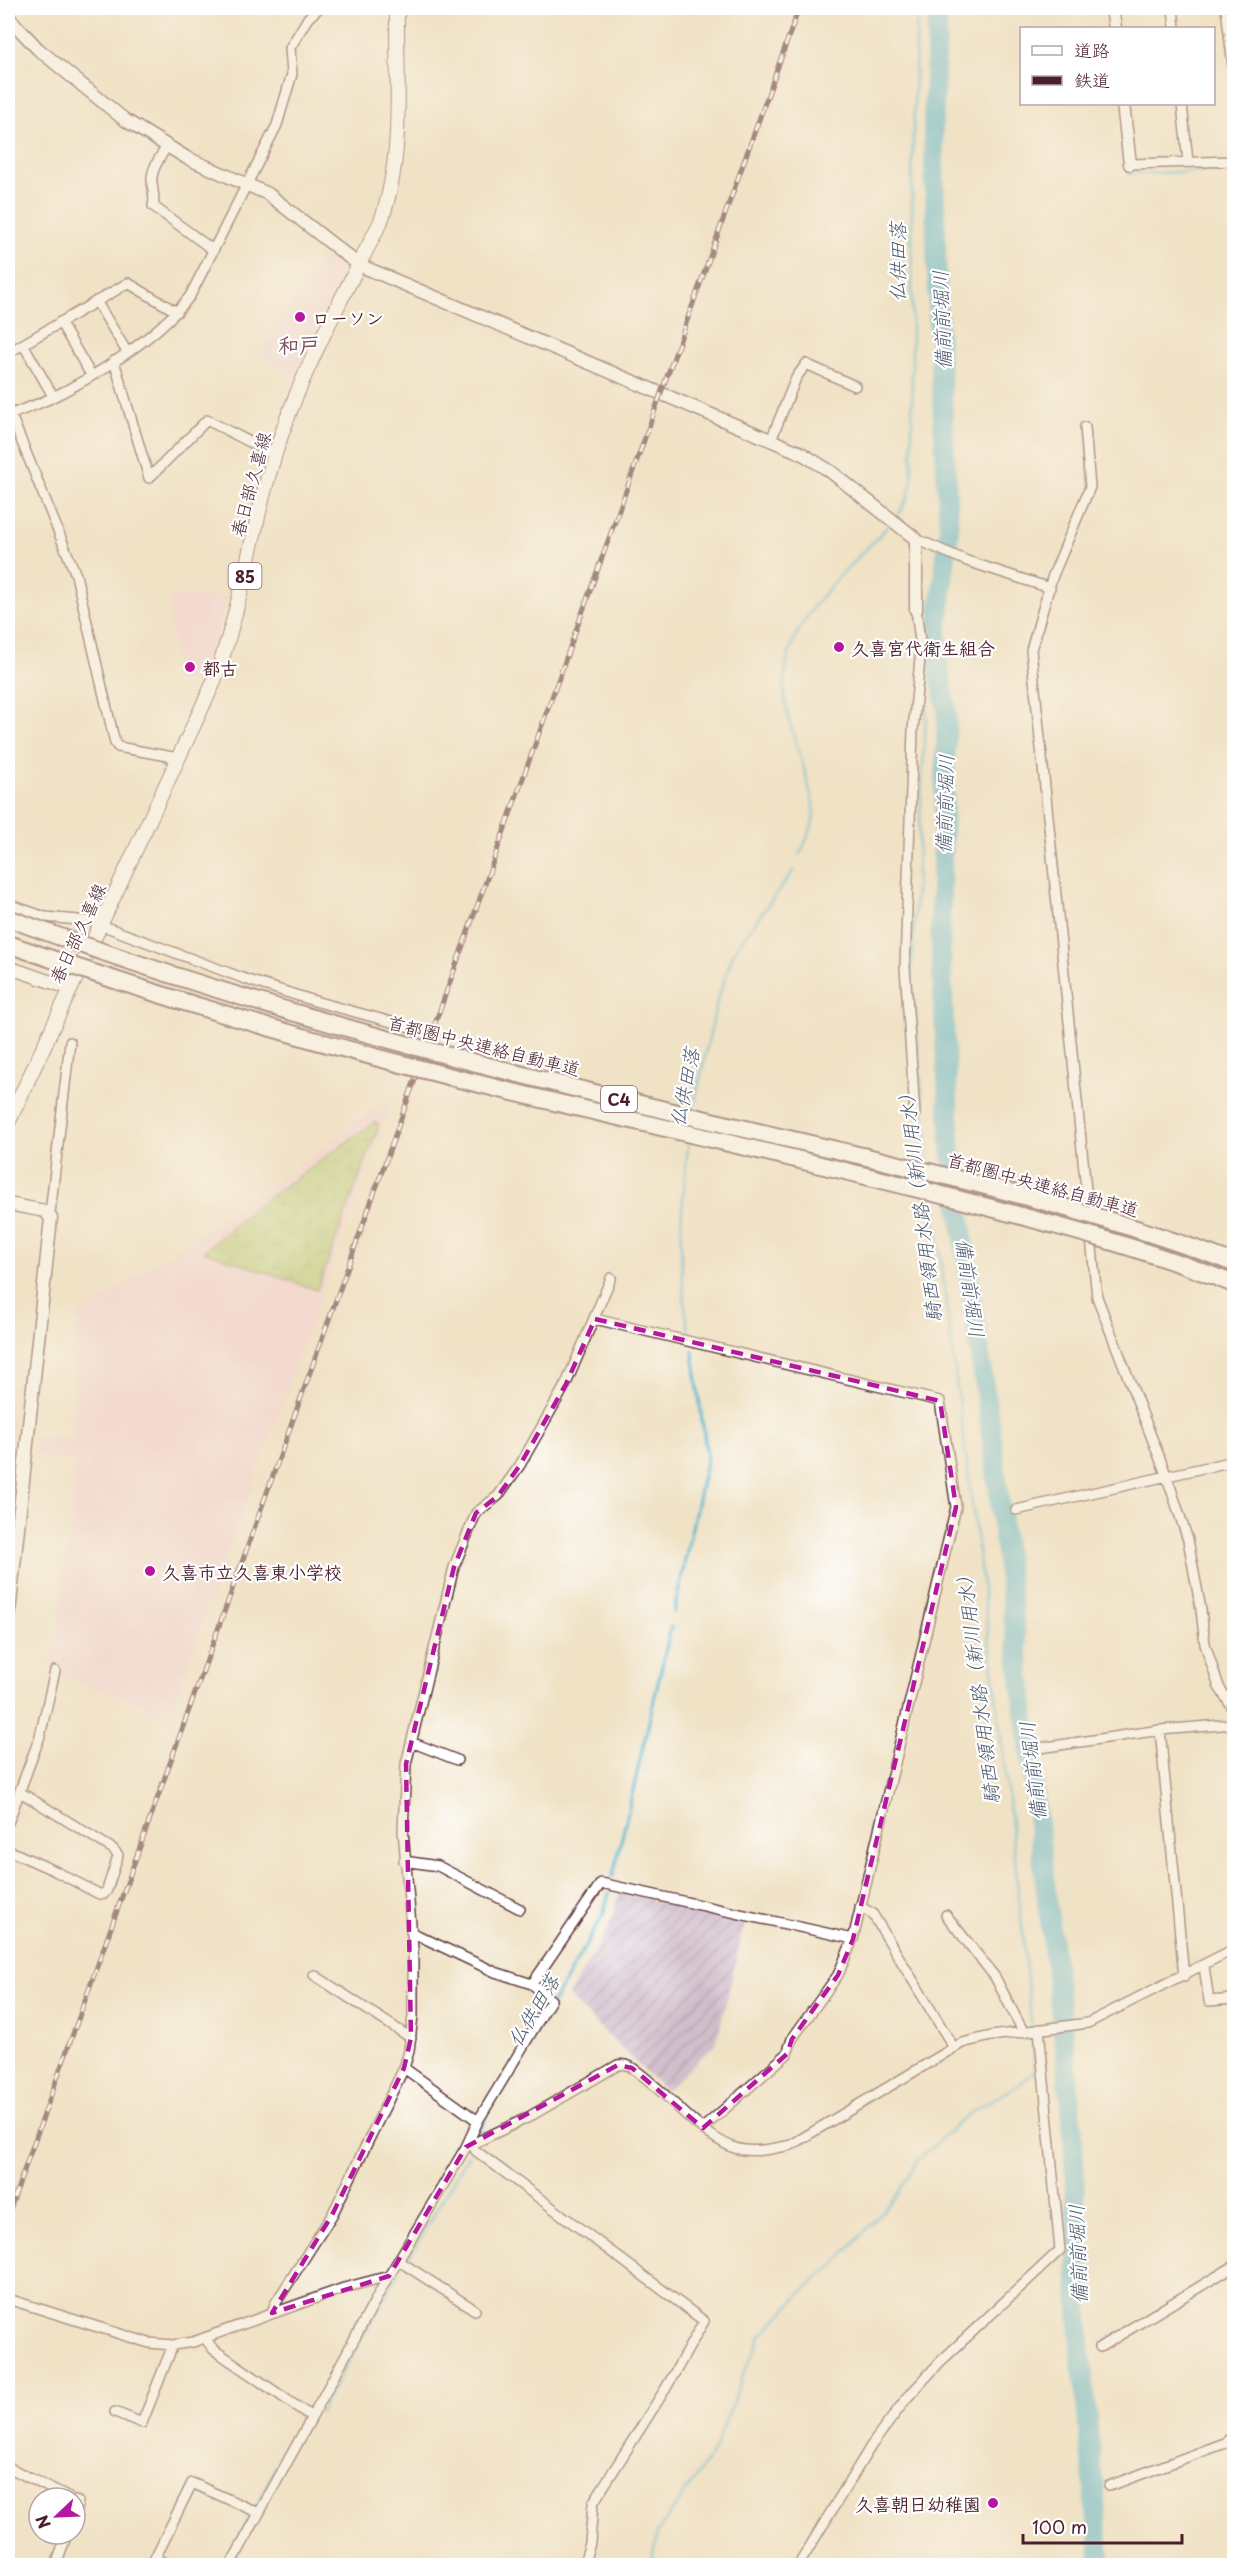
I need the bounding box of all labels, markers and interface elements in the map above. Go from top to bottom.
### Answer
legend [1020,27,1215,105]
text: 道路 [1074,36,1110,63]
text: 鉄道 [1074,66,1110,93]
water label: 仏供田落 [882,220,912,302]
water label: 備前前堀川 [924,270,958,370]
place label: ローソン [312,304,384,331]
marker: ローソン [293,310,307,324]
district label: 和戸 [278,328,320,360]
street label: 春日部久喜線 [223,428,277,540]
road number: 85 [228,563,262,589]
place label: 久喜宮代衛生組合 [851,634,995,661]
marker: 久喜宮代衛生組合 [832,640,846,654]
place label: 都古 [202,654,238,681]
marker: 都古 [183,660,197,674]
water label: 備前前堀川 [927,754,961,854]
street label: 春日部久喜線 [42,878,112,988]
street label: 首都圏中央連絡自動車道 [385,1008,583,1082]
water label: 仏供田落 [662,1043,707,1129]
water label: 騎西領用水路（新川用水） [889,1082,949,1324]
road number: C4 [601,1086,637,1112]
street label: 首都圏中央連絡自動車道 [944,1145,1142,1223]
water label: 備前前堀川 [949,1236,993,1340]
place label: 久喜市立久喜東小学校 [162,1558,342,1585]
marker: 久喜市立久喜東小学校 [143,1564,157,1578]
water label: 騎西領用水路（新川用水） [947,1564,1007,1806]
water label: 備前前堀川 [1011,1720,1053,1822]
water label: 仏供田落 [500,1966,567,2052]
water label: 備前前堀川 [1060,2204,1094,2304]
north arrow [27,2486,87,2546]
place label: 久喜朝日幼稚園 [855,2490,981,2517]
marker: 久喜朝日幼稚園 [986,2496,1000,2510]
scale bar [1023,2507,1182,2545]
text: N [29,2512,56,2533]
text: 100 m [1032,2513,1087,2540]

